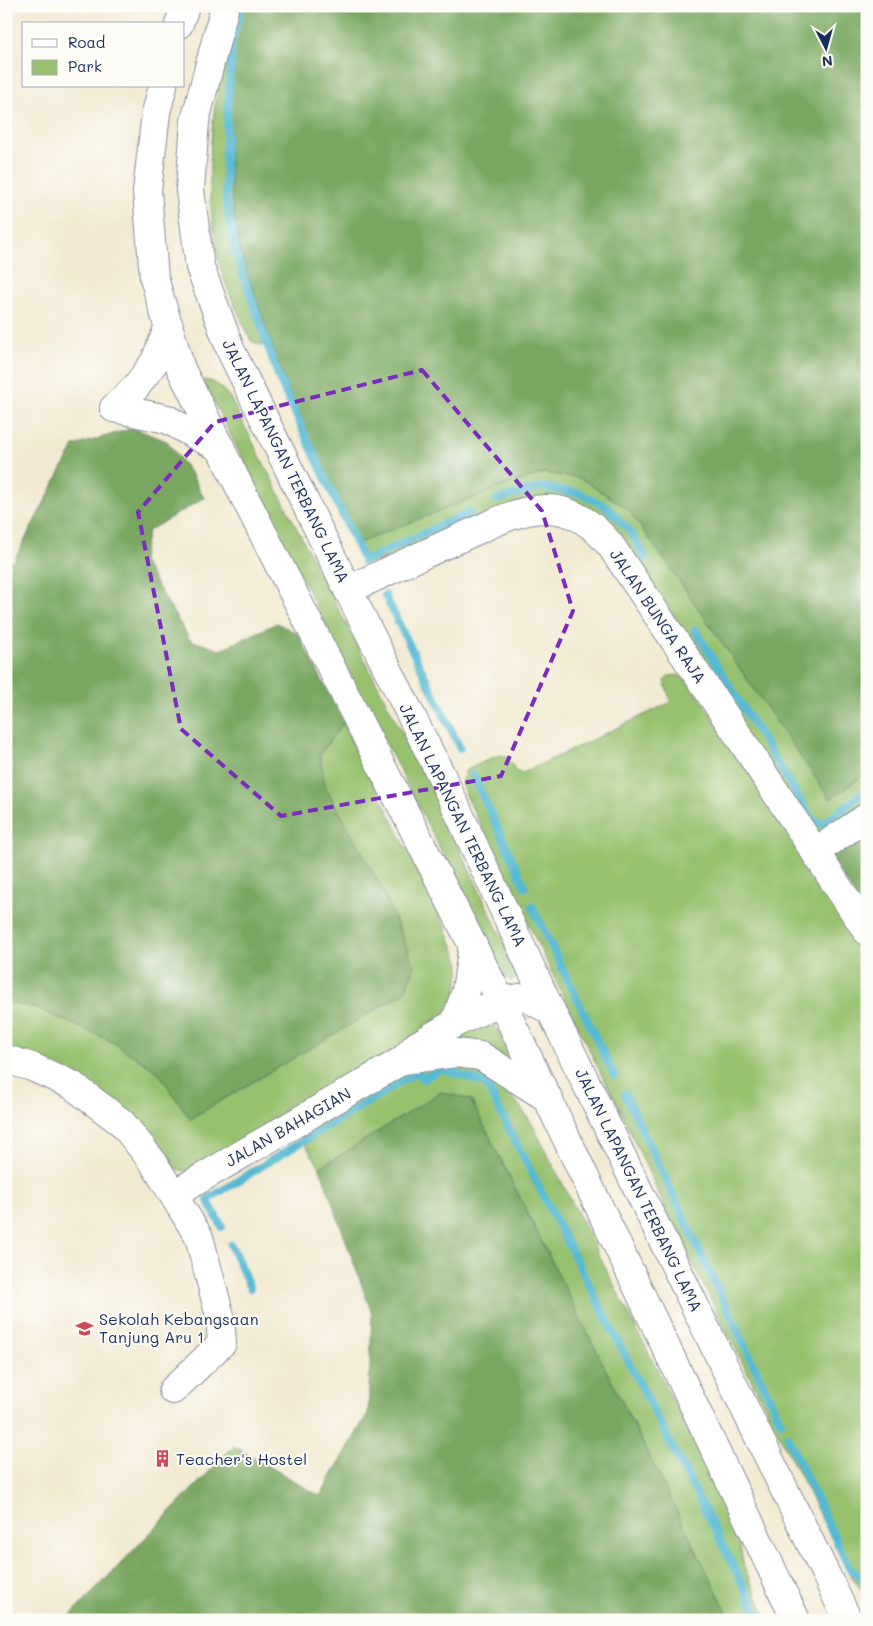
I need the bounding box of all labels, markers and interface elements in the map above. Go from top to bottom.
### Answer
legend [22,22,185,88]
north arrow [800,22,850,72]
text: Road [68,32,105,52]
text: N [821,51,834,71]
text: Park [68,56,102,76]
street label: JALAN LAPANGAN TERBANG LAMA [218,336,355,586]
street label: JALAN BUNGA RAJA [606,544,711,687]
street label: JALAN LAPANGAN TERBANG LAMA [395,700,532,950]
street label: JALAN LAPANGAN TERBANG LAMA [571,1065,708,1315]
street label: JALAN BAHAGIAN [221,1082,354,1171]
place label: Sekolah Kebangsaan Tanjung Aru 1 [99,1308,259,1347]
school or university icon: Sekolah Kebangsaan Tanjung Aru 1 [75,1318,95,1338]
place label: Teacher's Hostel [176,1448,307,1469]
building icon: Teacher's Hostel [152,1449,172,1469]

